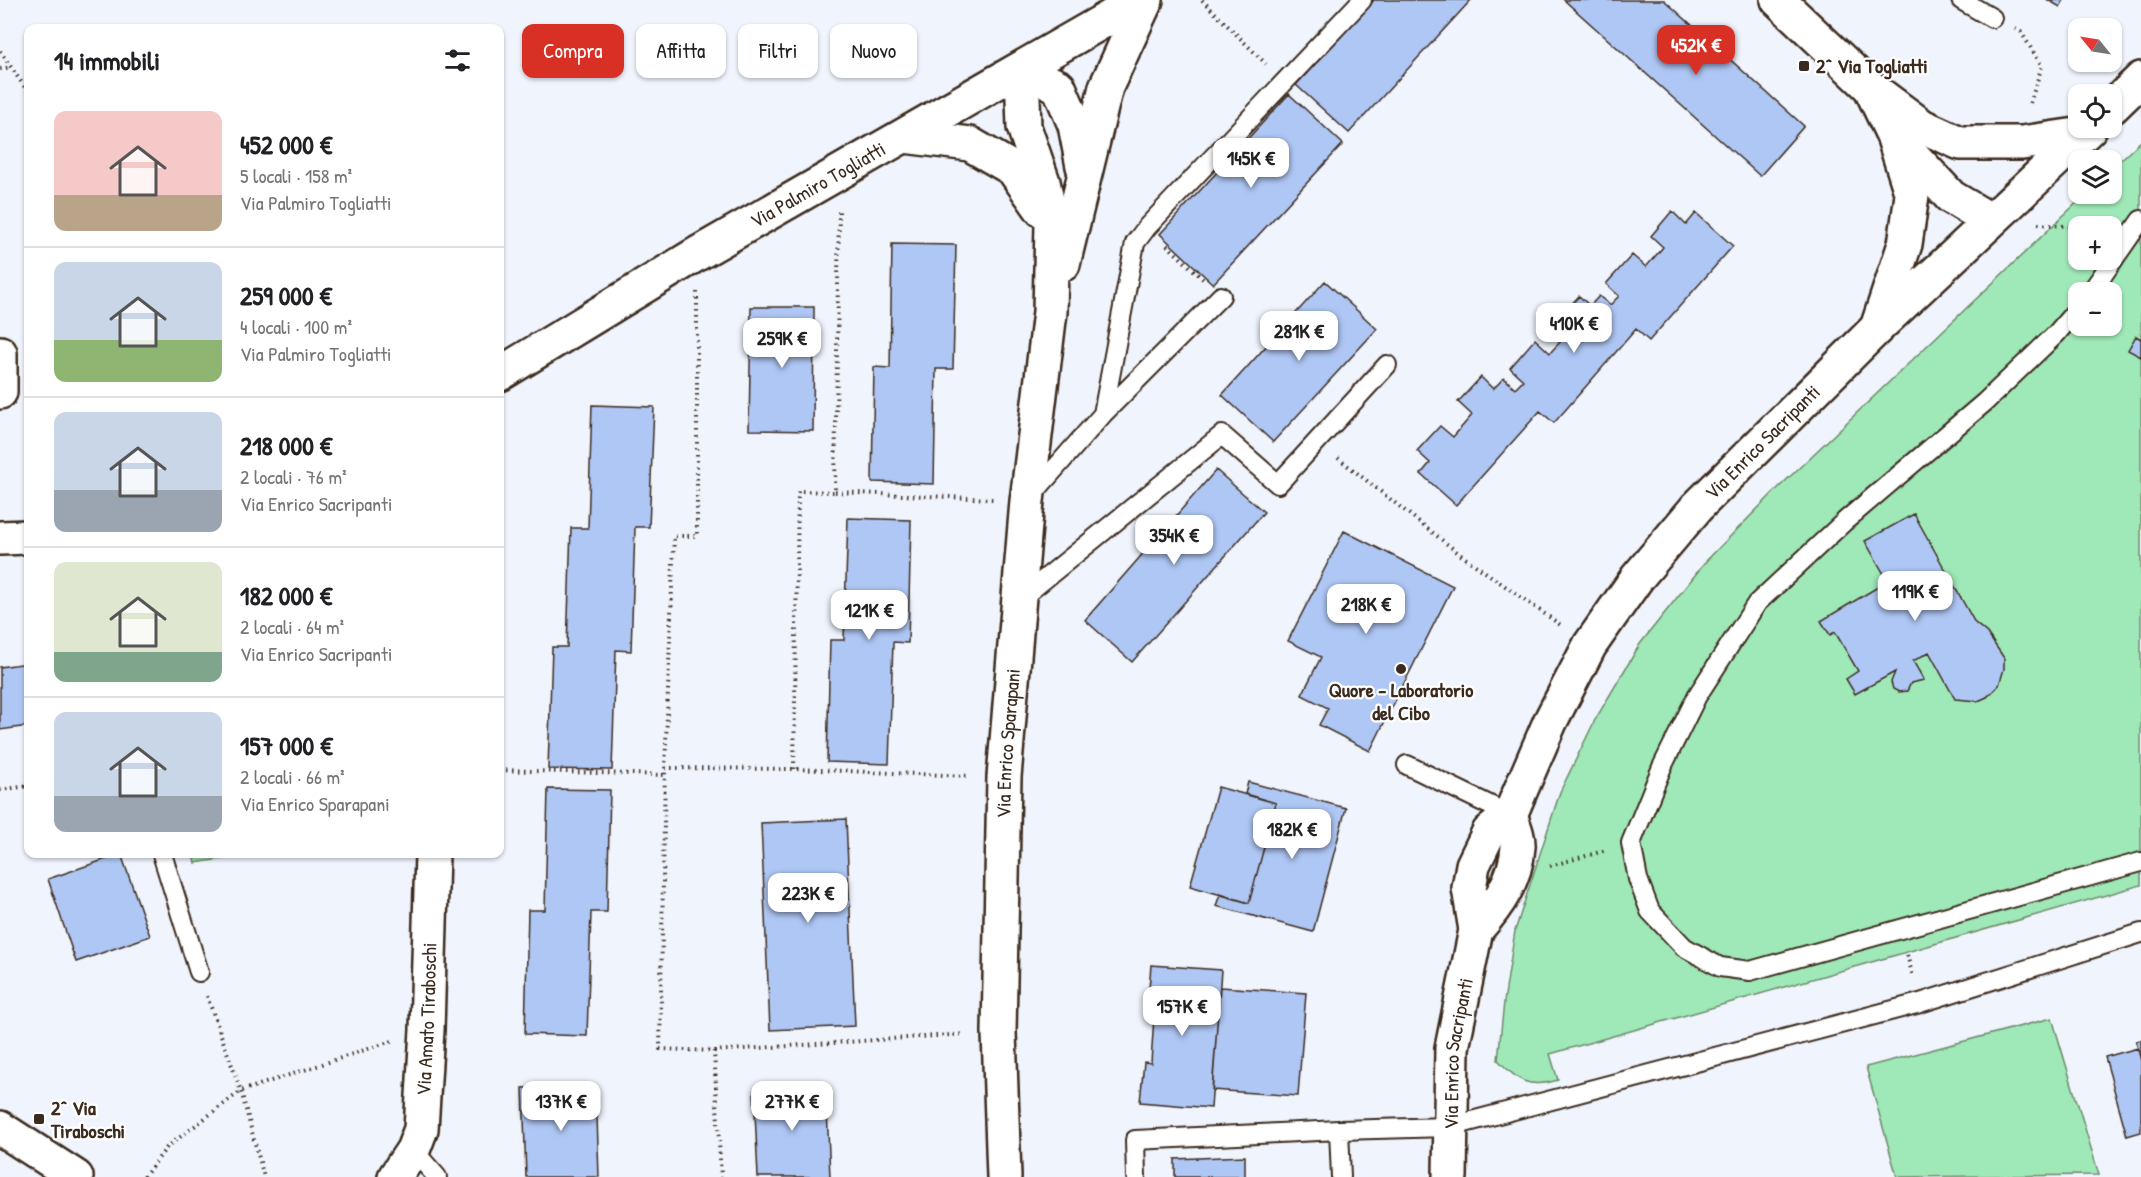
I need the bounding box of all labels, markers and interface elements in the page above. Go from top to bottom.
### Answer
north arrow [2068,18,2122,72]
map controls [2068,18,2122,336]
chip: Compra [522,24,624,78]
chip: Affitta [636,24,726,78]
chip: Filtri [738,24,818,78]
chip: Nuovo [830,24,917,78]
pin: 452K € [1647,25,1745,76]
text: 452K € [1671,31,1721,58]
text: 14 immobili [54,43,160,78]
icon: filters [441,44,474,77]
place label: 2^ Via Togliatti [1816,52,1928,80]
marker: 2^ Via Togliatti [1797,59,1811,73]
button: locate [2068,84,2122,138]
text: 452 000 € [240,127,332,162]
icon: home [102,135,174,207]
street label: Via Palmiro Togliatti [745,135,890,234]
pin: 145K € [1202,138,1300,189]
text: 145K € [1227,144,1275,171]
button: layers [2068,150,2122,204]
text: 5 locali · 158 m² [240,162,352,189]
text: Via Palmiro Togliatti [240,189,392,216]
button: + [2068,216,2122,270]
text: 259 000 € [240,278,332,313]
button: − [2068,282,2122,336]
icon: home [102,286,174,358]
pin: 410K € [1525,303,1623,354]
text: 410K € [1550,309,1598,336]
pin: 281K € [1250,311,1348,362]
text: 4 locali · 100 m² [240,313,352,340]
text: 281K € [1274,317,1324,344]
pin: 259K € [733,318,831,369]
text: 259K € [757,324,807,351]
text: Via Palmiro Togliatti [240,340,392,367]
street label: Via Enrico Sacripanti [1698,378,1826,505]
text: 218 000 € [240,428,332,463]
icon: home [102,436,174,508]
text: 2 locali · 76 m² [240,463,347,490]
text: Via Enrico Sacripanti [240,490,392,517]
pin: 354K € [1125,515,1223,566]
text: 354K € [1149,521,1199,548]
pin: 119K € [1866,571,1964,622]
text: 119K € [1892,577,1938,604]
text: 182 000 € [240,578,332,613]
pin: 218K € [1317,584,1415,635]
icon: home [102,586,174,658]
pin: 121K € [820,590,918,641]
text: 218K € [1341,590,1391,617]
text: 121K € [845,596,893,623]
text: 2 locali · 64 m² [240,613,344,640]
text: Via Enrico Sacripanti [240,640,392,667]
marker: Quore - Laboratorio del Cibo [1394,662,1408,676]
street label: Via Enrico Sparapani [989,667,1026,818]
place label: Quore - Laboratorio del Cibo [1329,676,1473,726]
text: 157 000 € [240,728,333,763]
icon: home [102,736,174,808]
text: 2 locali · 66 m² [240,763,345,790]
text: Via Enrico Sparapani [240,790,390,817]
pin: 182K € [1243,809,1341,860]
text: 182K € [1267,815,1317,842]
pin: 223K € [759,873,857,924]
text: 223K € [782,879,834,906]
street label: Via Amato Tiraboschi [409,942,442,1096]
street label: Via Enrico Sacripanti [1437,975,1479,1129]
pin: 157K € [1133,986,1231,1037]
text: 157K € [1157,992,1207,1019]
pin: 137K € [512,1081,610,1132]
pin: 277K € [743,1081,841,1132]
text: 137K € [536,1087,586,1114]
text: 277K € [765,1087,819,1114]
place label: 2^ Via Tiraboschi [50,1094,125,1144]
marker: 2^ Via Tiraboschi [32,1112,46,1126]

